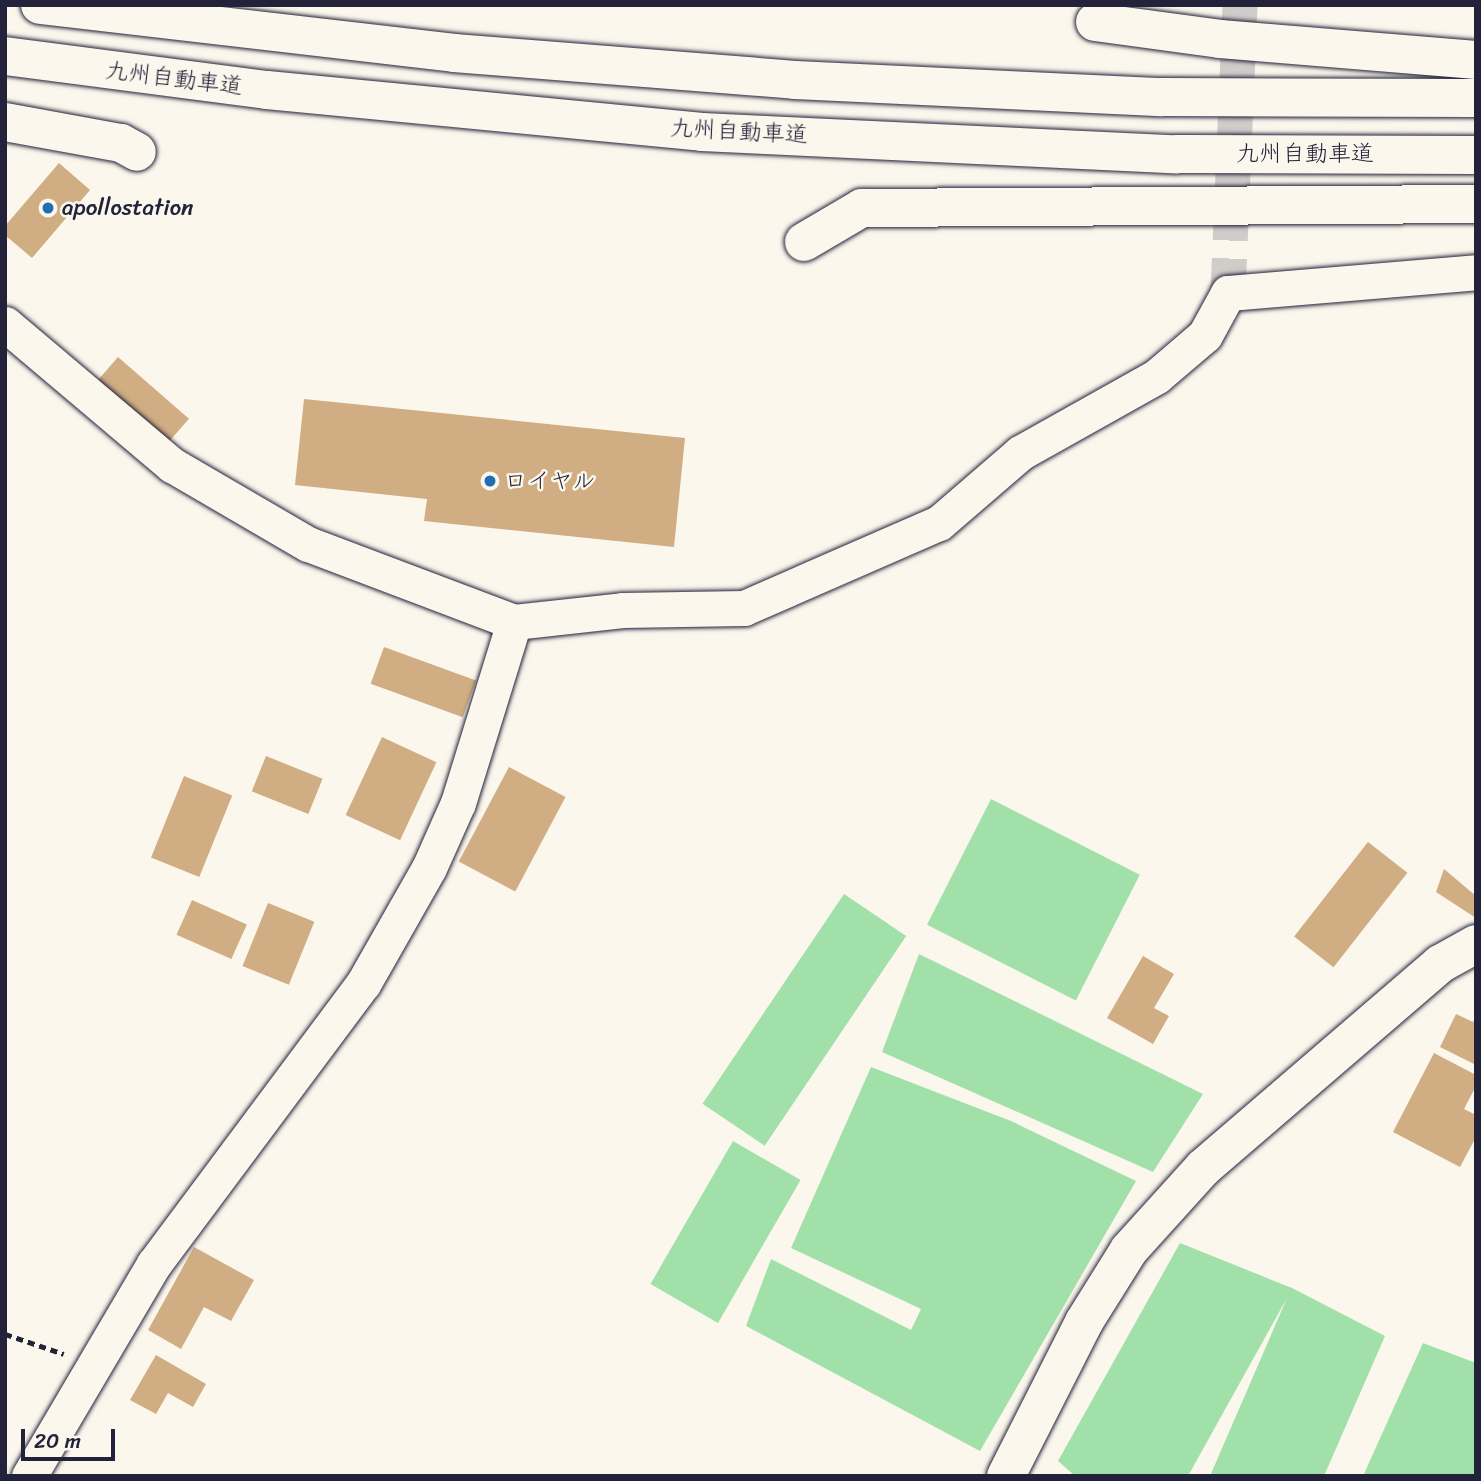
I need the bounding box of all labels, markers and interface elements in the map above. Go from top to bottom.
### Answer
street label: 九州自動車道 [104,57,244,101]
street label: 九州自動車道 [669,115,809,149]
street label: 九州自動車道 [1236,140,1374,168]
place label: apollostation [62,194,193,222]
marker: apollostation [40,200,56,216]
place label: ロイヤル [504,467,596,495]
marker: ロイヤル [482,473,498,489]
scale bar [24,1414,119,1458]
text: 20 m [34,1422,81,1460]

